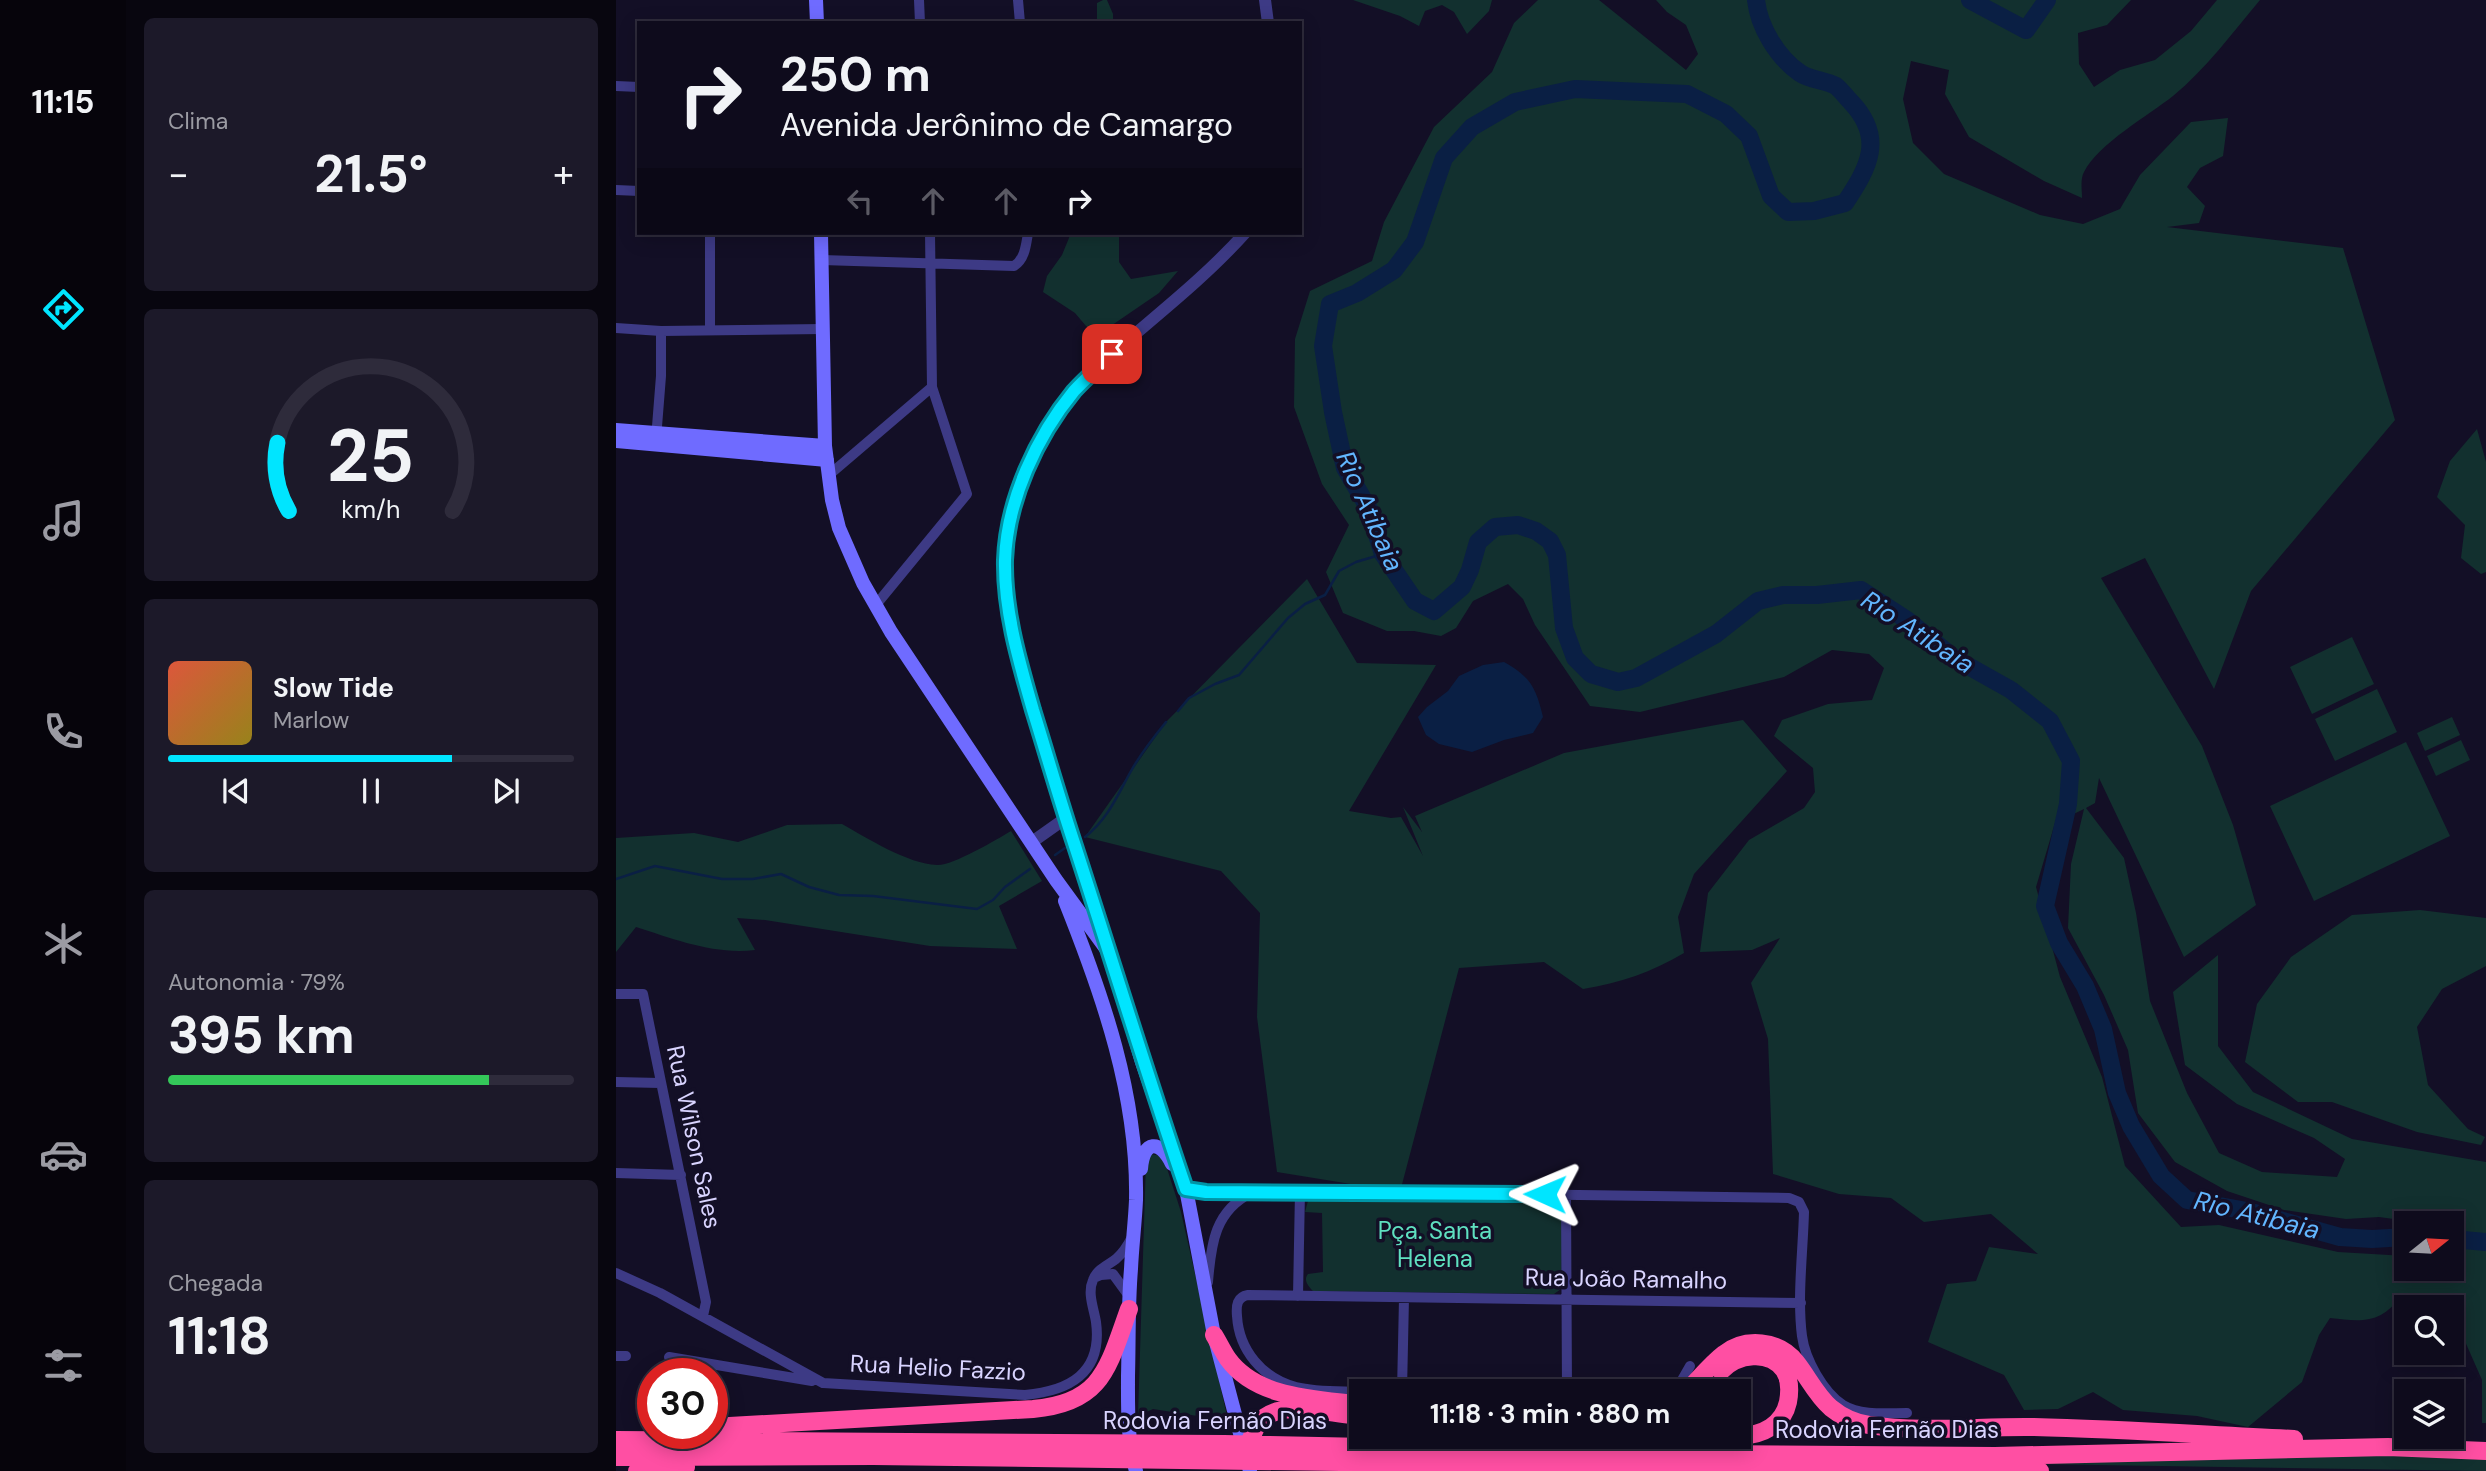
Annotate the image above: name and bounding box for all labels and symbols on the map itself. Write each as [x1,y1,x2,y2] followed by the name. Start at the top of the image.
[1082,324,1142,384] pin
[1328,445,1412,577] water label: Rio Atibaia
[1855,583,1981,681] water label: Rio Atibaia
[660,1043,729,1231] street label: Rua Wilson Sales
[1508,1157,1582,1231] position arrow
[2191,1183,2323,1247] water label: Rio Atibaia
[2394,1211,2464,1281] north arrow
[1378,1215,1492,1274] park label: Pça. Santa Helena
[1525,1261,1727,1296] street label: Rua João Ramalho
[849,1347,1027,1388] street label: Rua Helio Fazzio
[637,1358,728,1449] speed limit sign: 30
[1103,1405,1327,1436] street label: Rodovia Fernão Dias
[1775,1414,1999,1445] street label: Rodovia Fernão Dias

